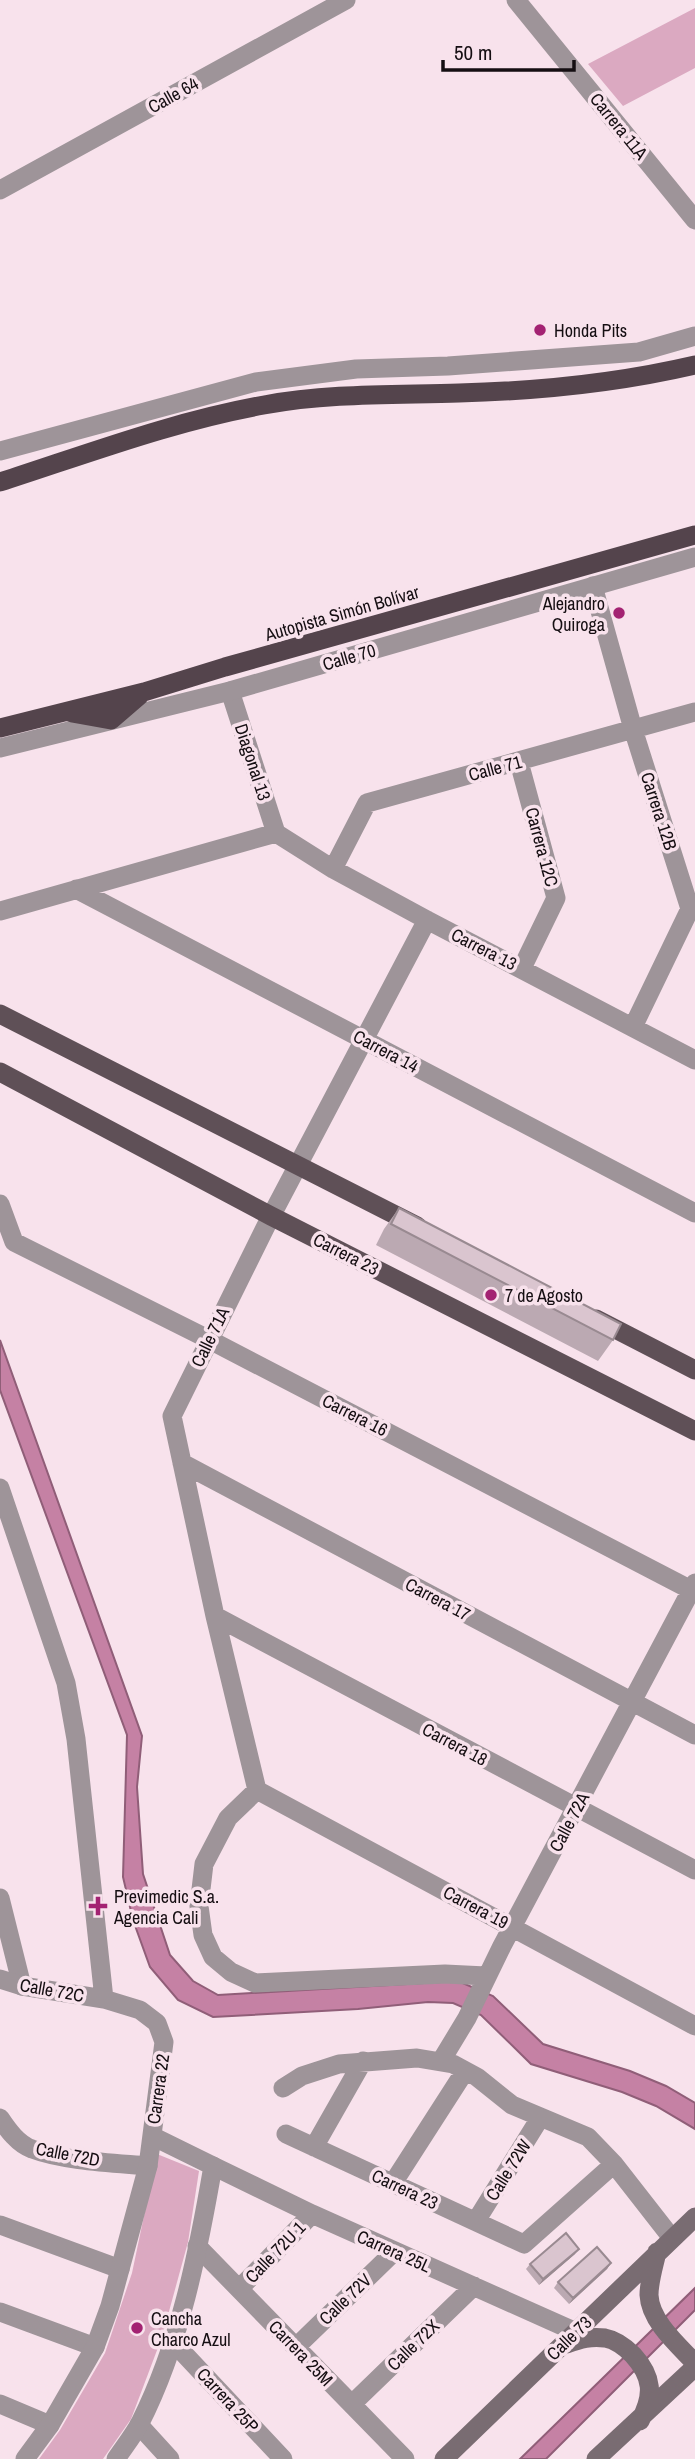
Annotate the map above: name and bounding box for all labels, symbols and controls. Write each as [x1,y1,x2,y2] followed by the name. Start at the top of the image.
[443,28,574,72] scale bar
[454,38,492,67] text: 50 m
[143,71,203,119] street label: Calle 64
[584,87,654,165] street label: Carrera 11A
[554,318,627,343] place label: Honda Pits
[532,322,548,338] marker: Honda Pits
[261,579,422,647] street label: Autopista Simón Bolívar
[542,591,605,637] place label: Alejandro Quiroga
[611,605,627,621] marker: Alejandro Quiroga
[320,638,378,676] street label: Calle 70
[229,720,277,804] street label: Diagonal 13
[466,749,525,787] street label: Calle 71
[635,769,683,853] street label: Carrera 12B
[519,805,565,889] street label: Carrera 12C
[447,922,521,976] street label: Carrera 13
[349,1023,423,1079] street label: Carrera 14
[309,1227,383,1281] street label: Carrera 23
[505,1283,583,1308] place label: 7 de Agosto
[483,1287,499,1303] marker: 7 de Agosto
[185,1303,235,1371] street label: Calle 71A
[318,1388,392,1442] street label: Carrera 16
[401,1571,475,1627] street label: Carrera 17
[418,1716,492,1772] street label: Carrera 18
[543,1788,595,1856] street label: Calle 72A
[439,1879,513,1935] street label: Carrera 19
[113,1884,219,1930] place label: Previmedic S.a. Agencia Cali
[88,1896,108,1916] marker: Previmedic S.a. Agencia Cali
[18,1972,86,2008] street label: Calle 72C
[141,2052,175,2126] street label: Carrera 22
[479,2134,537,2205] street label: Calle 72W
[34,2136,102,2172] street label: Calle 72D
[368,2163,442,2215] street label: Carrera 23
[239,2215,311,2288] street label: Calle 72U 1
[353,2224,435,2278] street label: Carrera 25L
[313,2268,377,2330] street label: Calle 72V
[151,2306,231,2352] place label: Cancha Charco Azul
[541,2310,597,2366] street label: Calle 73
[381,2314,445,2376] street label: Calle 72X
[263,2315,339,2391] street label: Carrera 25M
[129,2320,145,2336] marker: Cancha Charco Azul
[191,2362,265,2438] street label: Carrera 25P

